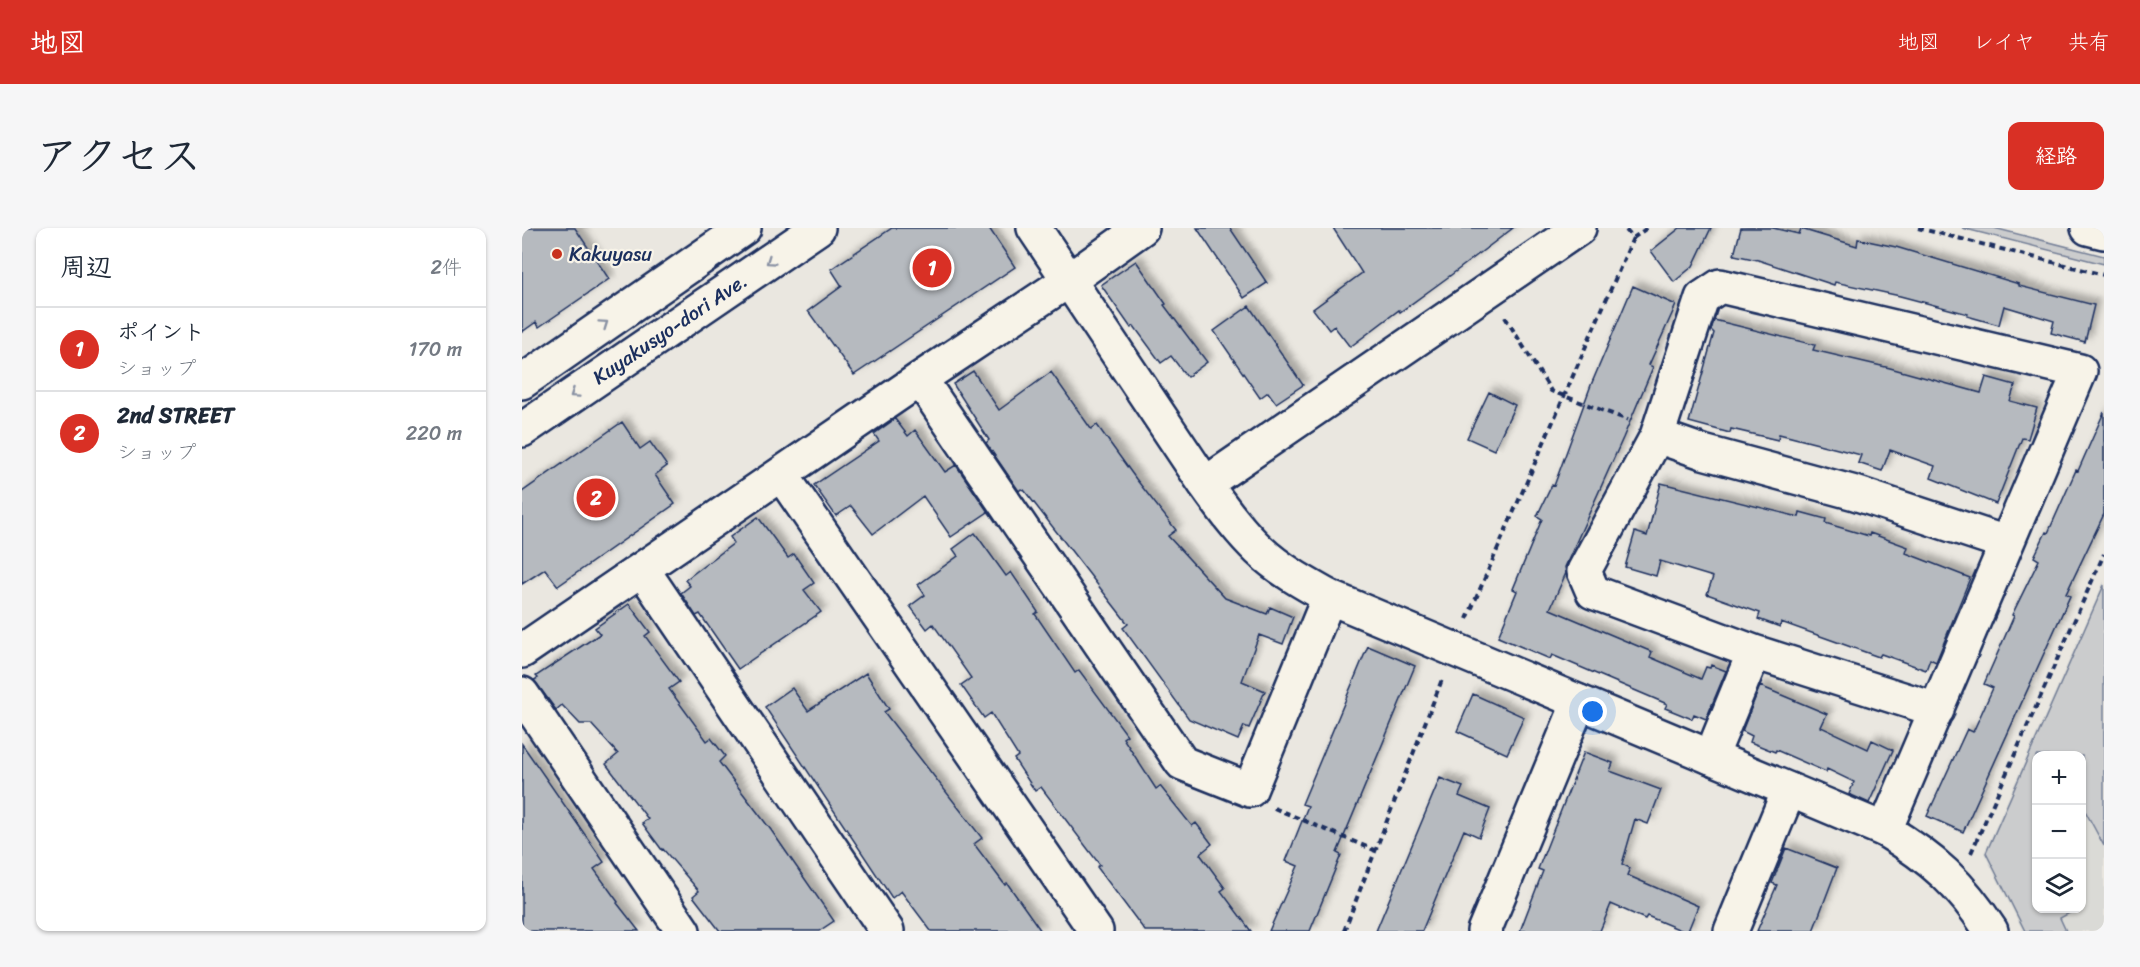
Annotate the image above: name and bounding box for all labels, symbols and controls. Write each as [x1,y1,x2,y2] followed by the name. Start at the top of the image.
[30,18,86,67] text: 地図
[1898,23,1940,61] text: 地図
[1973,23,2035,61] text: レイヤ
[2068,23,2110,61] text: 共有
[36,119,201,193] text: アクセス
[2008,122,2104,190] button: 経路
[569,237,652,272] place label: Kakuyasu
[60,244,112,290] text: 周辺
[912,246,952,291] pin: 1
[550,247,564,261] marker: Kakuyasu
[430,250,462,285] text: 2件
[766,254,777,265] one-way arrow
[585,264,755,394] street label: Kuyakusyo-dori Ave.
[117,312,205,351] text: ポイント
[598,320,609,331] one-way arrow
[75,332,84,367] text: 1
[409,332,462,367] text: 170 m
[117,351,196,386] text: ショップ
[569,387,580,398] one-way arrow
[117,396,234,435] text: 2nd STREET
[74,416,85,451] text: 2
[406,416,462,451] text: 220 m
[117,435,196,470] text: ショップ
[576,476,616,520] pin: 2
[1578,697,1607,726] your location
[2032,751,2086,913] map controls
[2032,751,2086,805] button: +
[2032,805,2086,859] button: −
[2032,859,2086,913] button: layers

